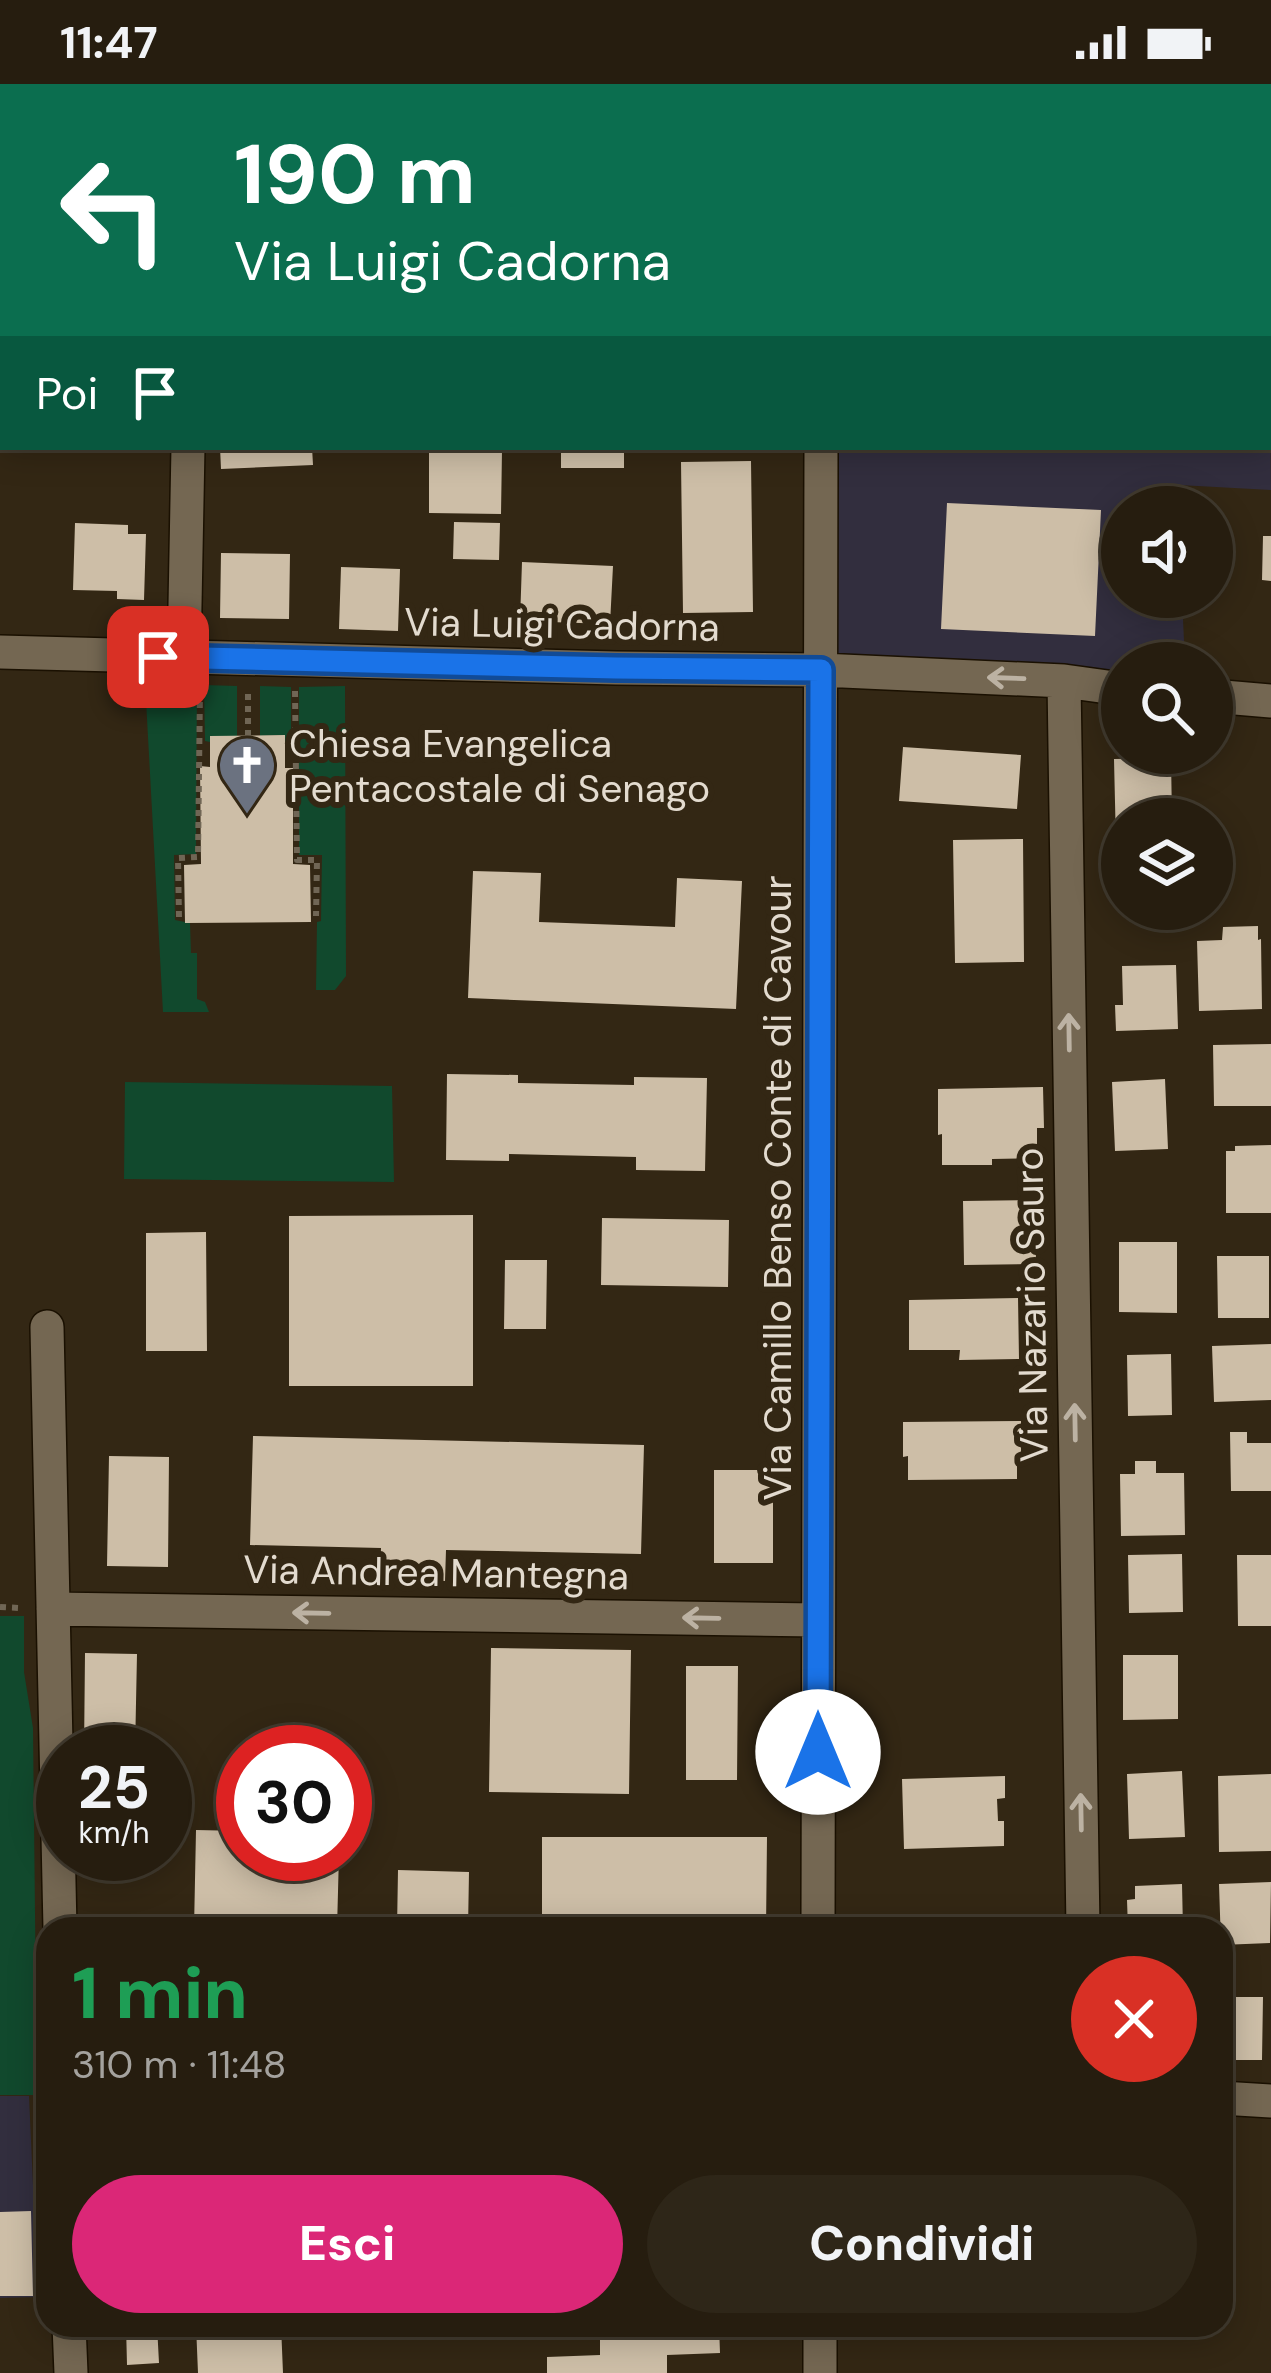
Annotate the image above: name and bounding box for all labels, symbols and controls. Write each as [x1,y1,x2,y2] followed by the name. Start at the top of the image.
[60,13,158,72] text: 11:47
[234,120,476,229] text: 190 m
[36,132,192,288] icon: left
[234,226,671,297] text: Via Luigi Cadorna
[122,360,188,426] icon: arrive
[36,364,98,423] text: Poi
[1101,486,1233,930] map controls
[1101,486,1233,618] button: sound
[404,596,720,653] street label: Via Luigi Cadorna
[107,606,209,708] pin
[125,624,191,690] icon: arrive
[1101,642,1233,774] button: search
[987,666,1026,689] one-way arrow
[289,718,710,814] place label: Chiesa Evangelica Pentacostale di Senago
[216,734,278,816] church icon: Chiesa Evangelica Pentacostale di Senago
[1101,798,1233,930] button: layers
[752,875,803,1501] street label: Via Camillo Benso Conte di Cavour
[1058,1013,1080,1052] one-way arrow
[1003,1147,1060,1463] street label: Via Nazario Sauro
[1064,1403,1086,1442] one-way arrow
[243,1544,629,1601] street label: Via Andrea Mantegna
[292,1601,331,1624] one-way arrow
[682,1607,721,1630] one-way arrow
[755,1689,881,1815] position arrow
[216,1725,372,1881] speed limit sign: 30
[78,1748,150,1827] text: 25
[1070,1793,1092,1832] one-way arrow
[79,1813,149,1852] text: km/h
[72,1947,248,2040] text: 1 min
[1071,1956,1197,2082] button: close
[72,2039,286,2090] text: 310 m · 11:48
[72,2175,623,2313] button: Esci
[647,2175,1197,2313] button: Condividi

